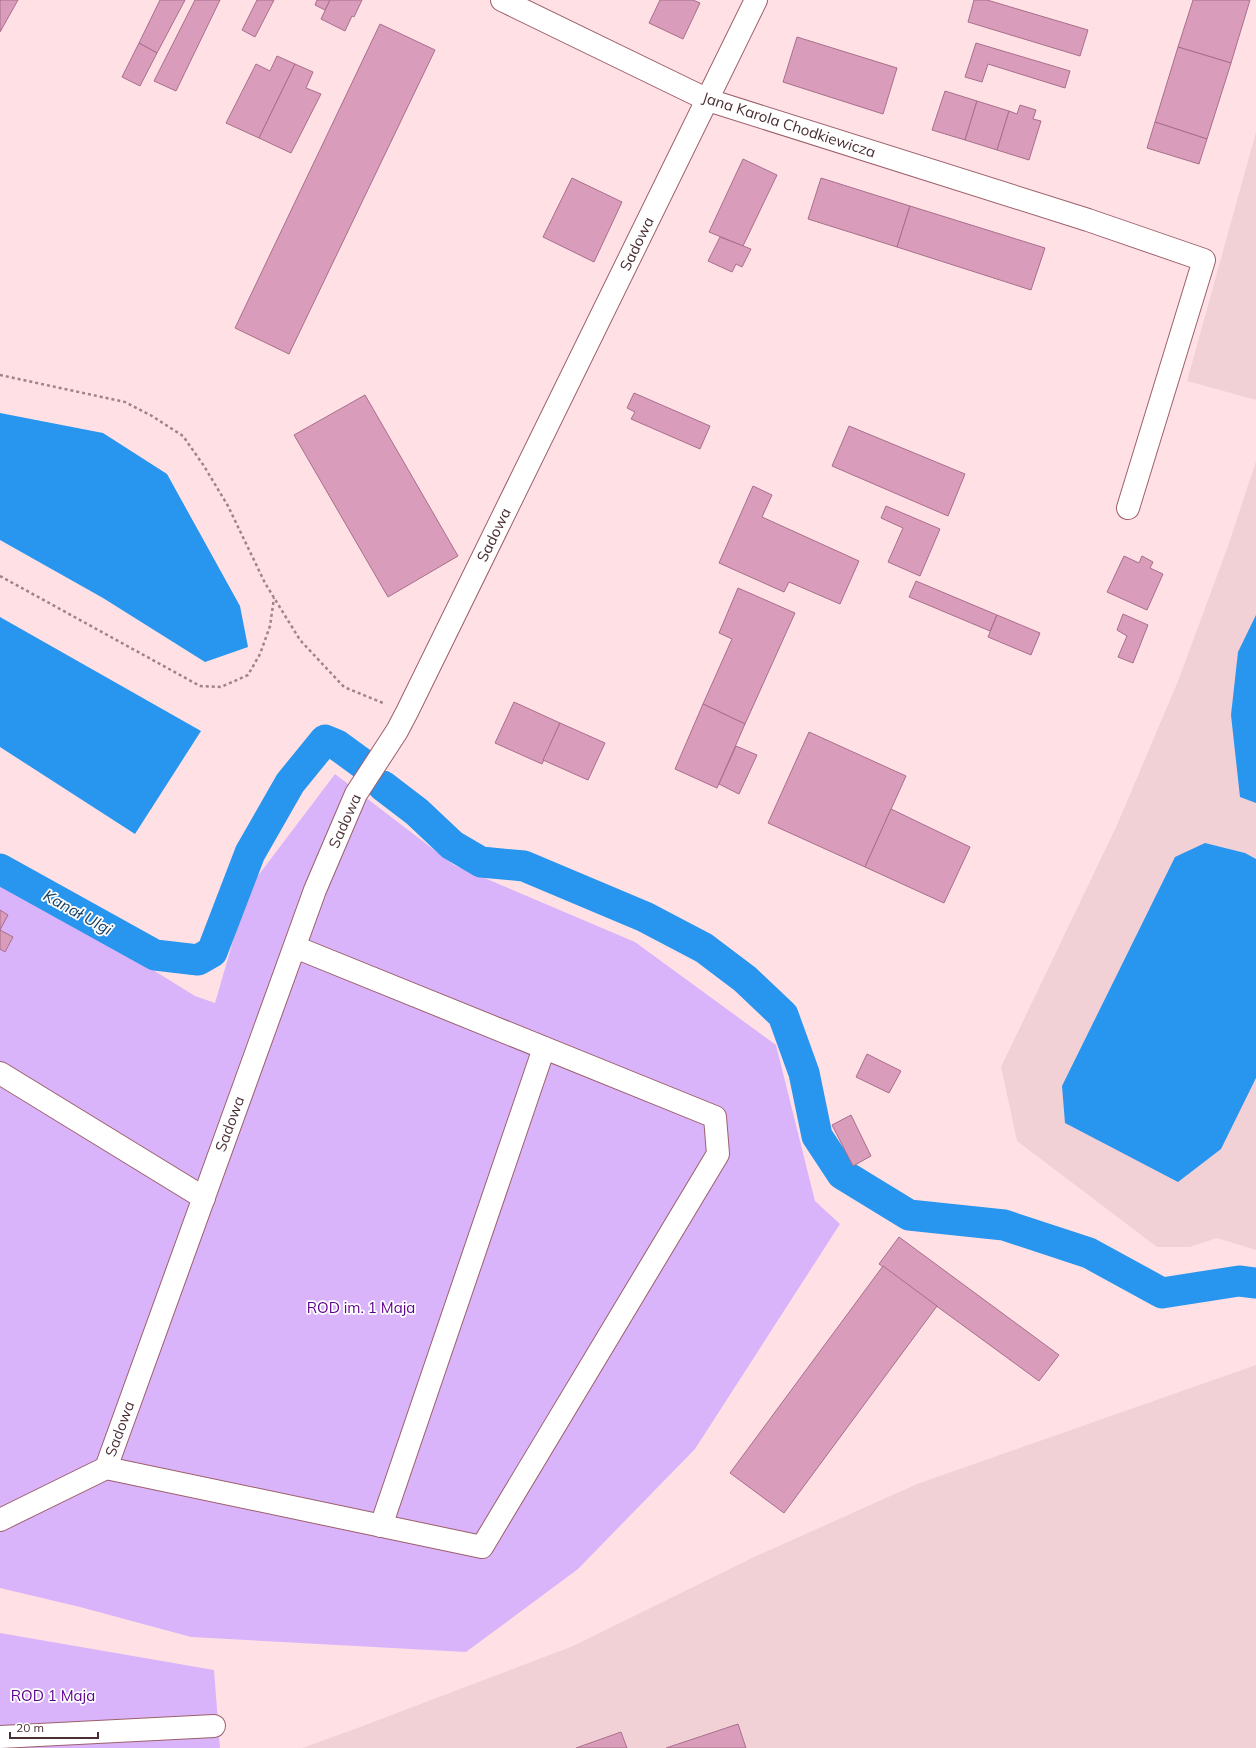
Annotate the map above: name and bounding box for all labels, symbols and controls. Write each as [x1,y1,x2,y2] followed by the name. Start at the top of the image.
[700,87,878,162] street label: Jana Karola Chodkiewicza
[615,214,658,274] street label: Sadowa
[472,505,515,565] street label: Sadowa
[324,791,365,851] street label: Sadowa
[40,885,116,939] water label: Kanał Ulgi
[211,1093,248,1154] street label: Sadowa
[307,1298,415,1317] park label: ROD im. 1 Maja
[101,1398,138,1459] street label: Sadowa
[11,1686,95,1705] park label: ROD 1 Maja
[10,1714,98,1740] scale bar
[16,1720,44,1735] text: 20 m

